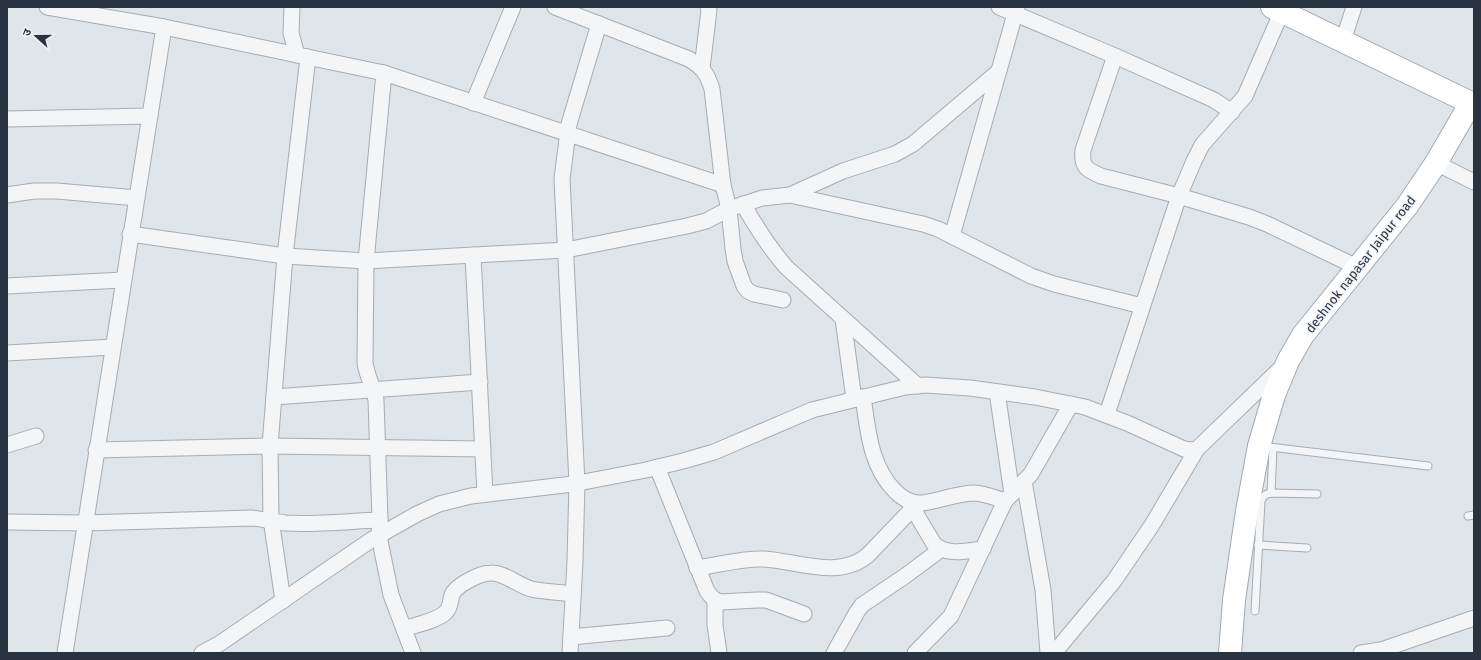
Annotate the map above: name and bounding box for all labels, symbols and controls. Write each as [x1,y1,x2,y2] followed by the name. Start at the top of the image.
[16,16,56,56] north arrow
[20,27,35,38] text: उ
[1302,193,1419,336] street label: deshnok napasar Jaipur road

